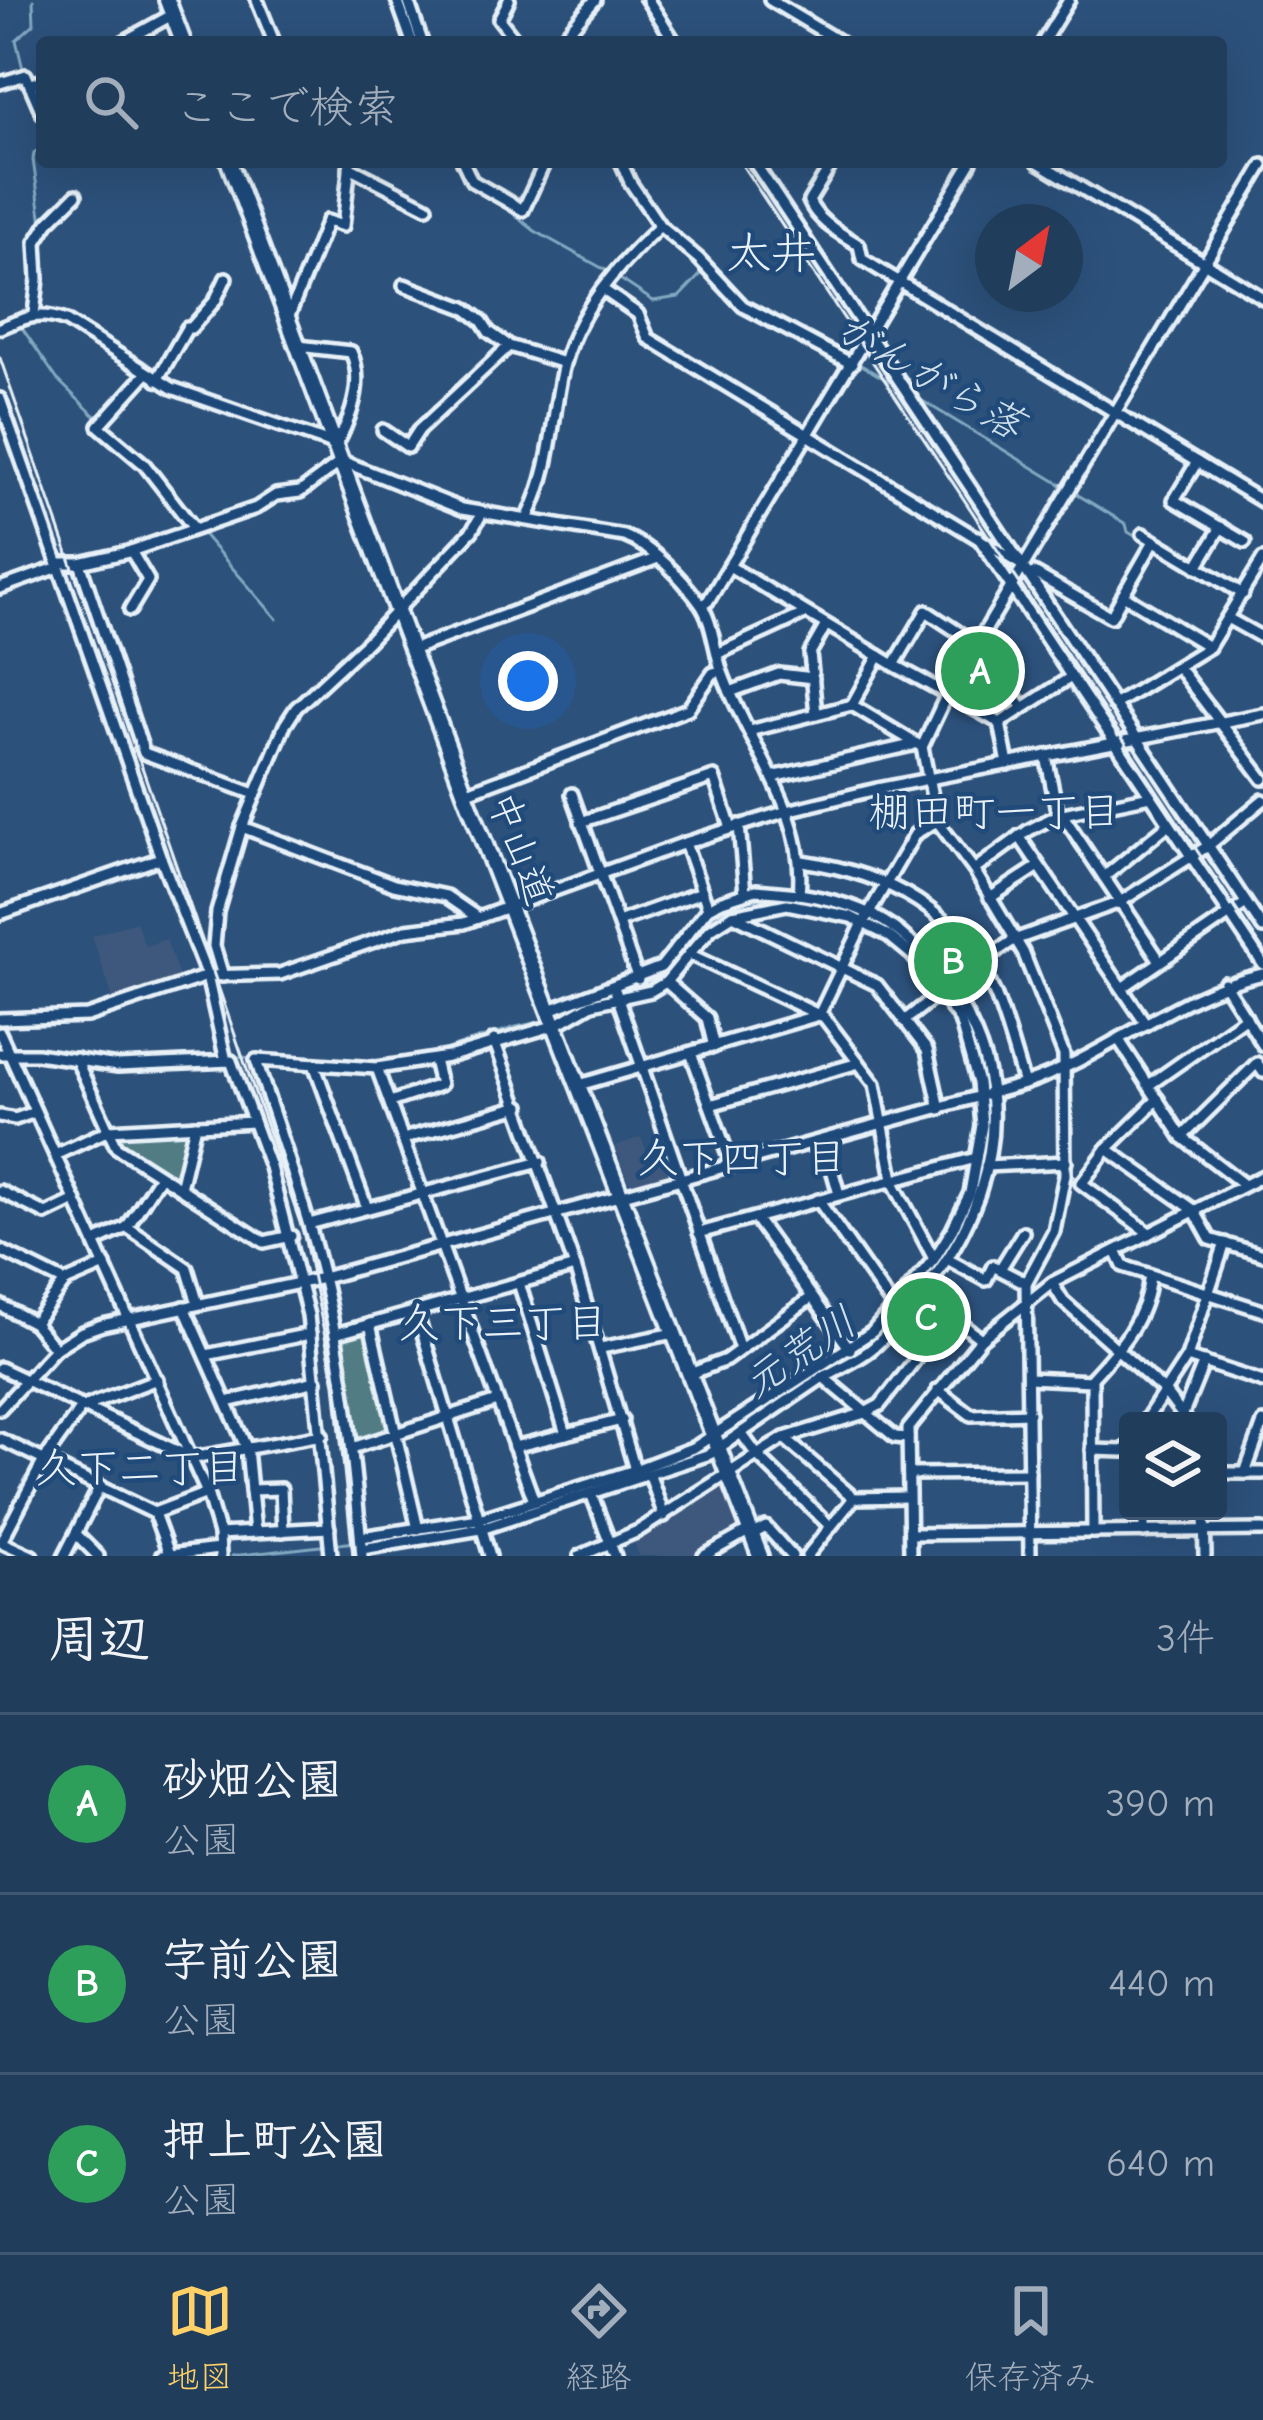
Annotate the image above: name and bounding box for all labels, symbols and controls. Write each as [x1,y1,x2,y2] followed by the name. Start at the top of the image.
[36,36,1227,168] search box
[78,69,144,135] icon: search
[174,81,399,133] text: ここで検索
[975,204,1083,312] north arrow
[726,227,816,279] district label: 太井
[826,303,1035,452] water label: がんがら落
[941,626,1019,716] pin: A
[498,651,558,711] your location
[479,786,563,911] street label: 中山道
[869,788,1121,837] district label: 棚田町一丁目
[914,916,992,1006] pin: B
[637,1134,847,1183] district label: 久下四丁目
[887,1272,965,1362] pin: C
[734,1297,866,1408] water label: 元荒川
[398,1299,608,1348] district label: 久下三丁目
[1119,1412,1227,1520] map controls
[1119,1412,1227,1520] button: layers
[35,1444,245,1493] district label: 久下二丁目
[48,1610,150,1669] text: 周辺
[1156,1616,1215,1661] text: 3件
[162,1754,342,1806] text: 砂畑公園
[76,1781,98,1826] text: A
[1106,1781,1215,1826] text: 390 m
[162,1818,240,1863] text: 公園
[162,1934,342,1986] text: 字前公園
[75,1961,99,2006] text: B
[1108,1961,1215,2006] text: 440 m
[162,1998,240,2043] text: 公園
[162,2114,387,2166] text: 押上町公園
[75,2141,99,2186] text: C
[1106,2141,1215,2186] text: 640 m
[162,2178,240,2223] text: 公園
[167,2278,233,2398] tab: 地図
[566,2278,632,2398] tab: 経路
[965,2278,1097,2398] tab: 保存済み

